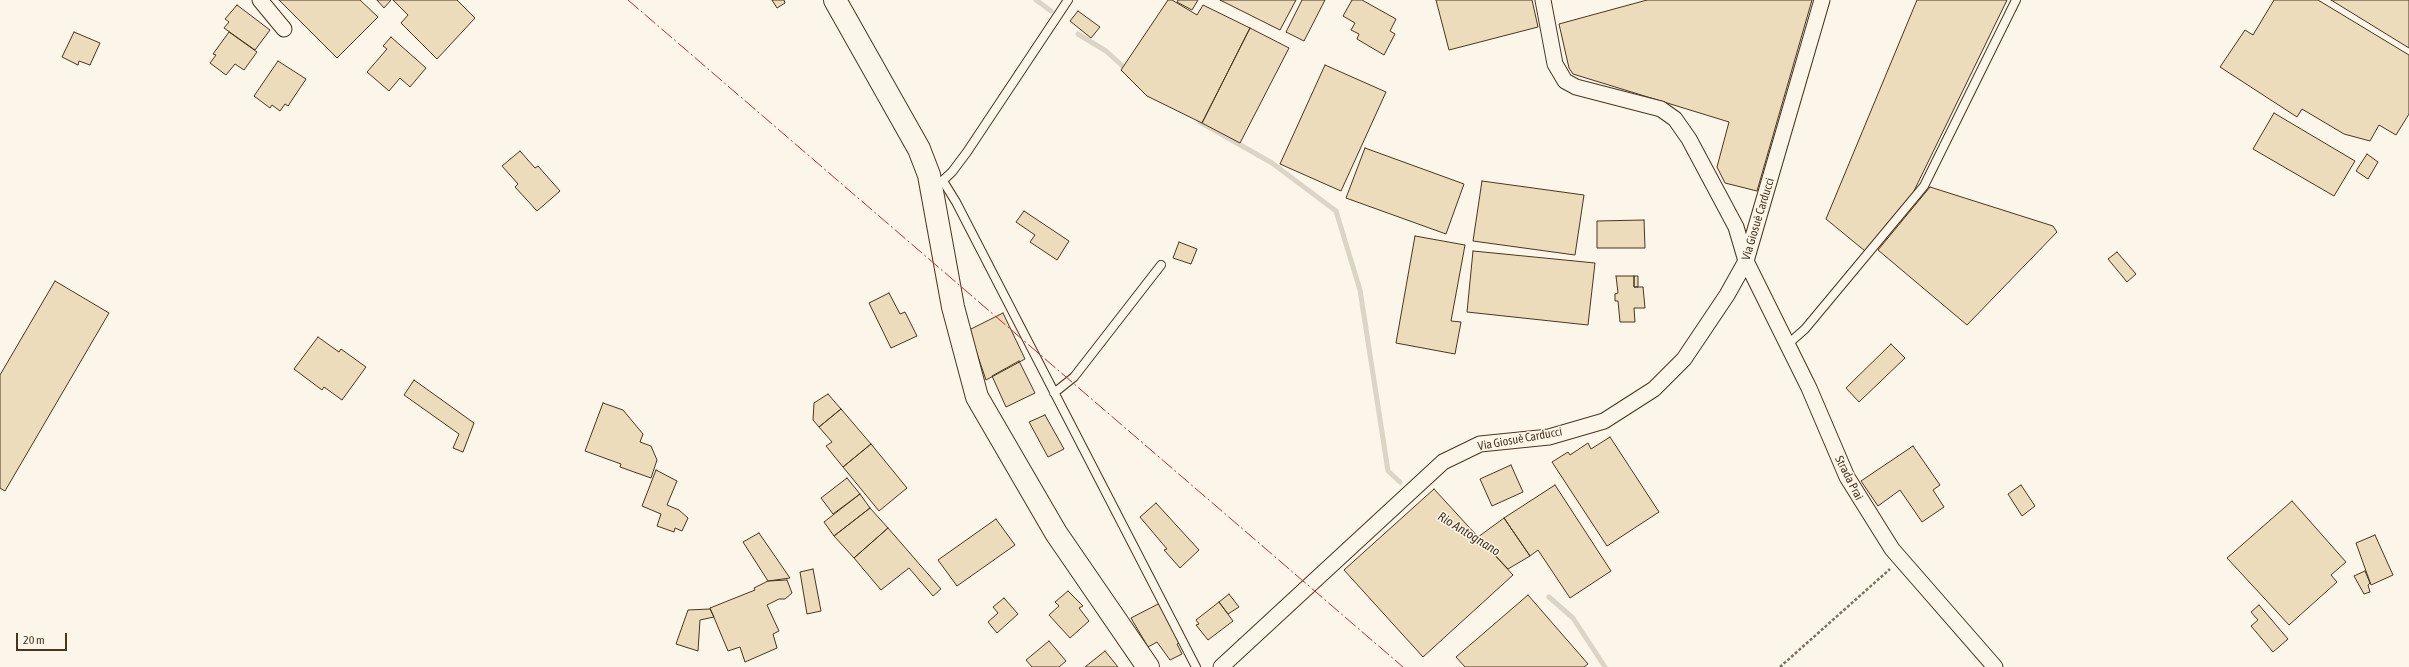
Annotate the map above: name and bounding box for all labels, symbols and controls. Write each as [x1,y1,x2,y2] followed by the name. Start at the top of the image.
[1739,176,1777,262] street label: Via Giosuè Carducci
[1477,424,1563,454] street label: Via Giosuè Carducci
[1832,453,1866,503] street label: Strada Prai
[1435,509,1503,559] water label: Rio Antognano
[18,625,69,651] scale bar
[23,633,45,647] text: 20 m

